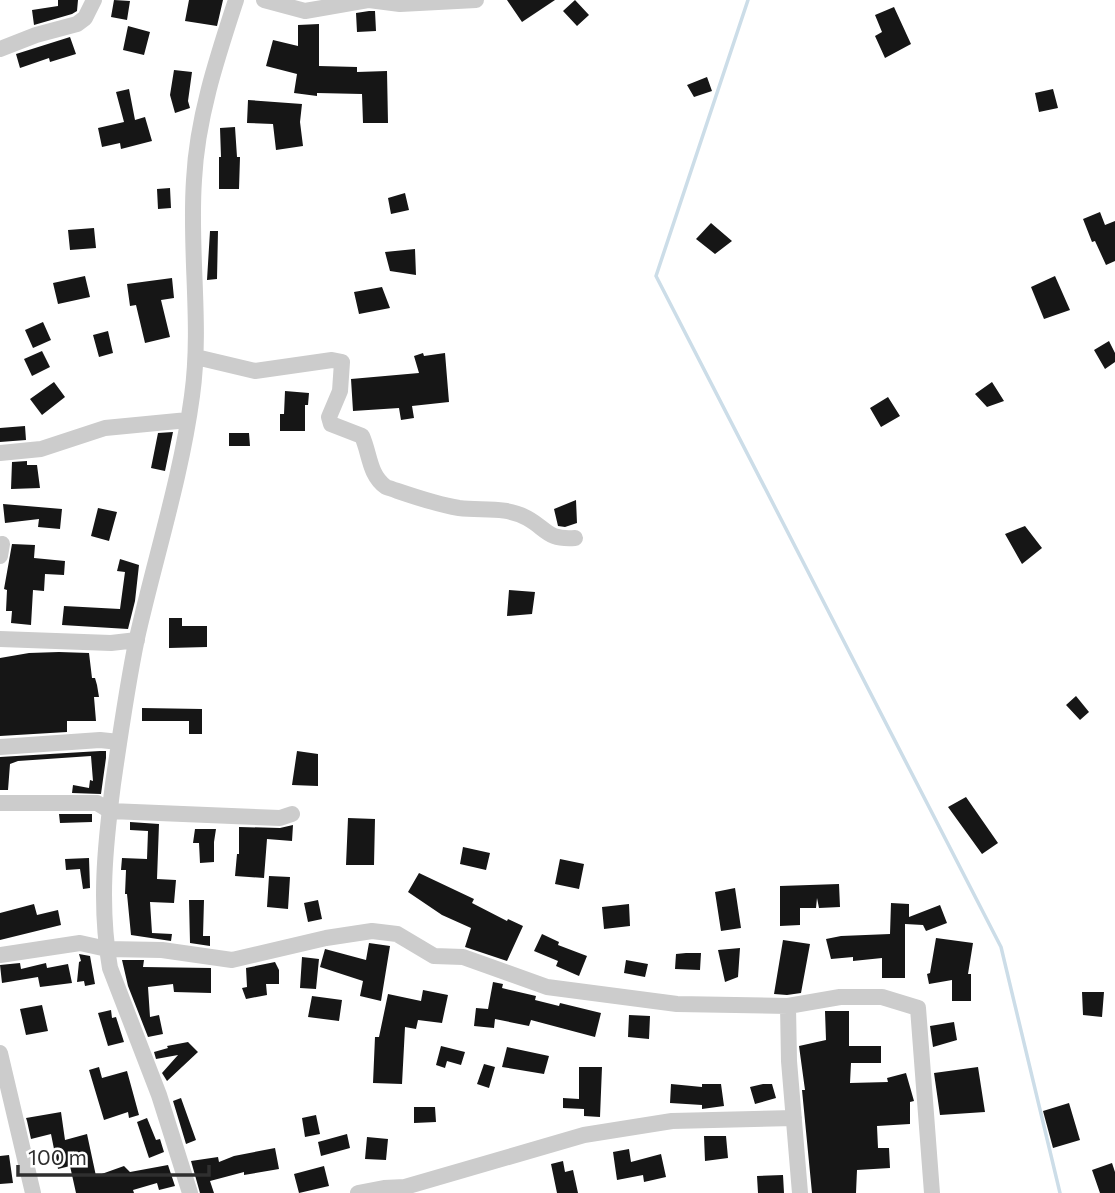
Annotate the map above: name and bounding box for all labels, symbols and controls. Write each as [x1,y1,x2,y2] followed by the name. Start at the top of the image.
[18,1134,208,1178] scale bar
[28,1144,87,1169] text: 100 m

